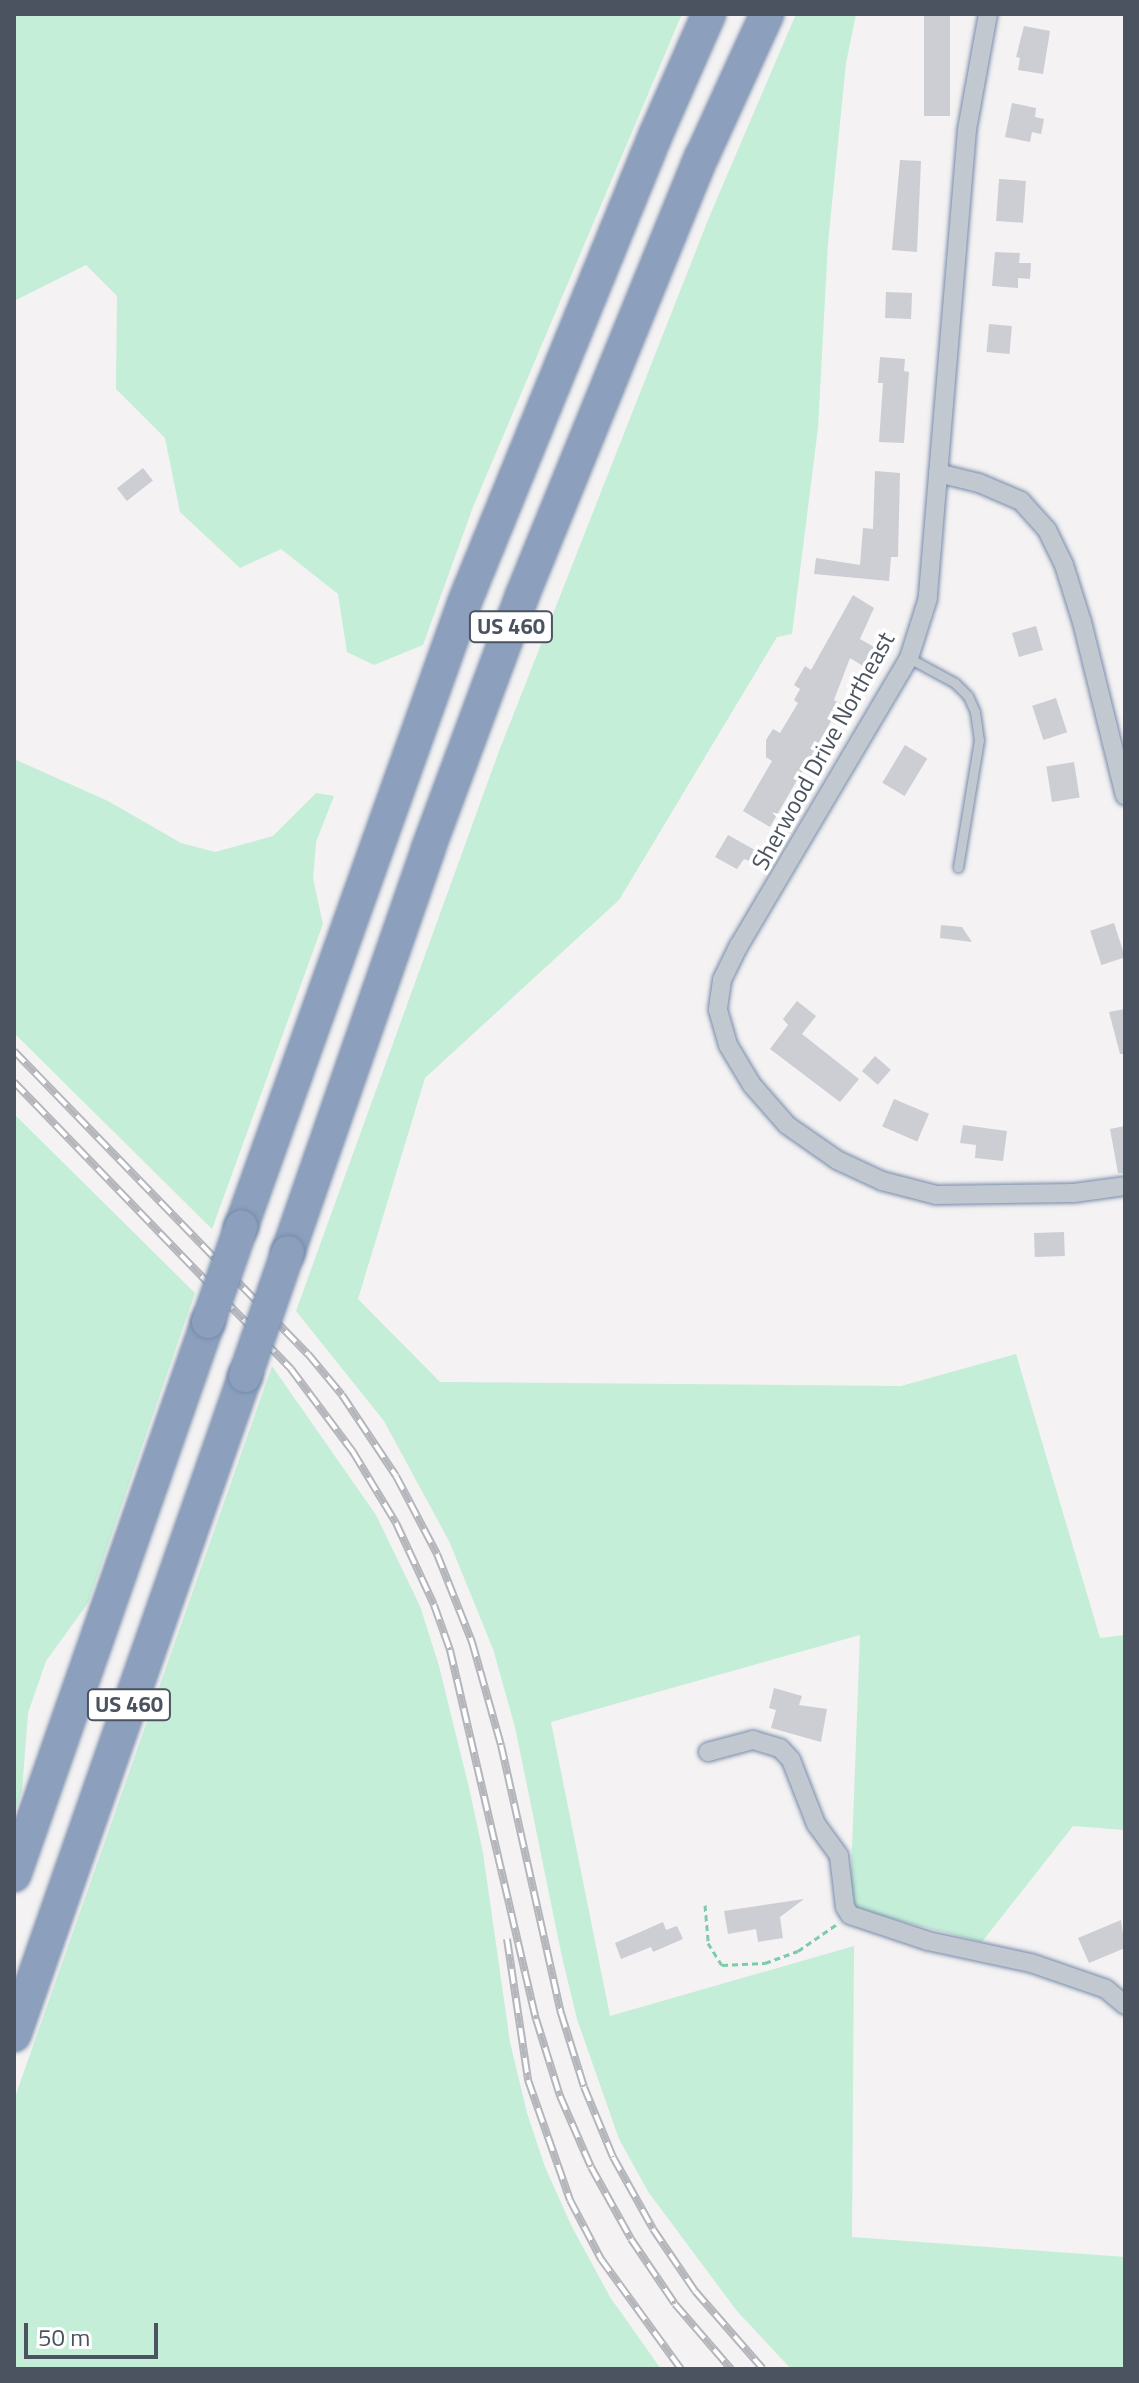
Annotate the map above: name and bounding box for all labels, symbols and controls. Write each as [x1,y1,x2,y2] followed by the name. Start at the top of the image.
[467,609,555,645] road number: US 460
[746,627,900,875] street label: Sherwood Drive Northeast
[85,1687,173,1723] road number: US 460
[28,2307,162,2357] scale bar
[38,2319,90,2355] text: 50 m

